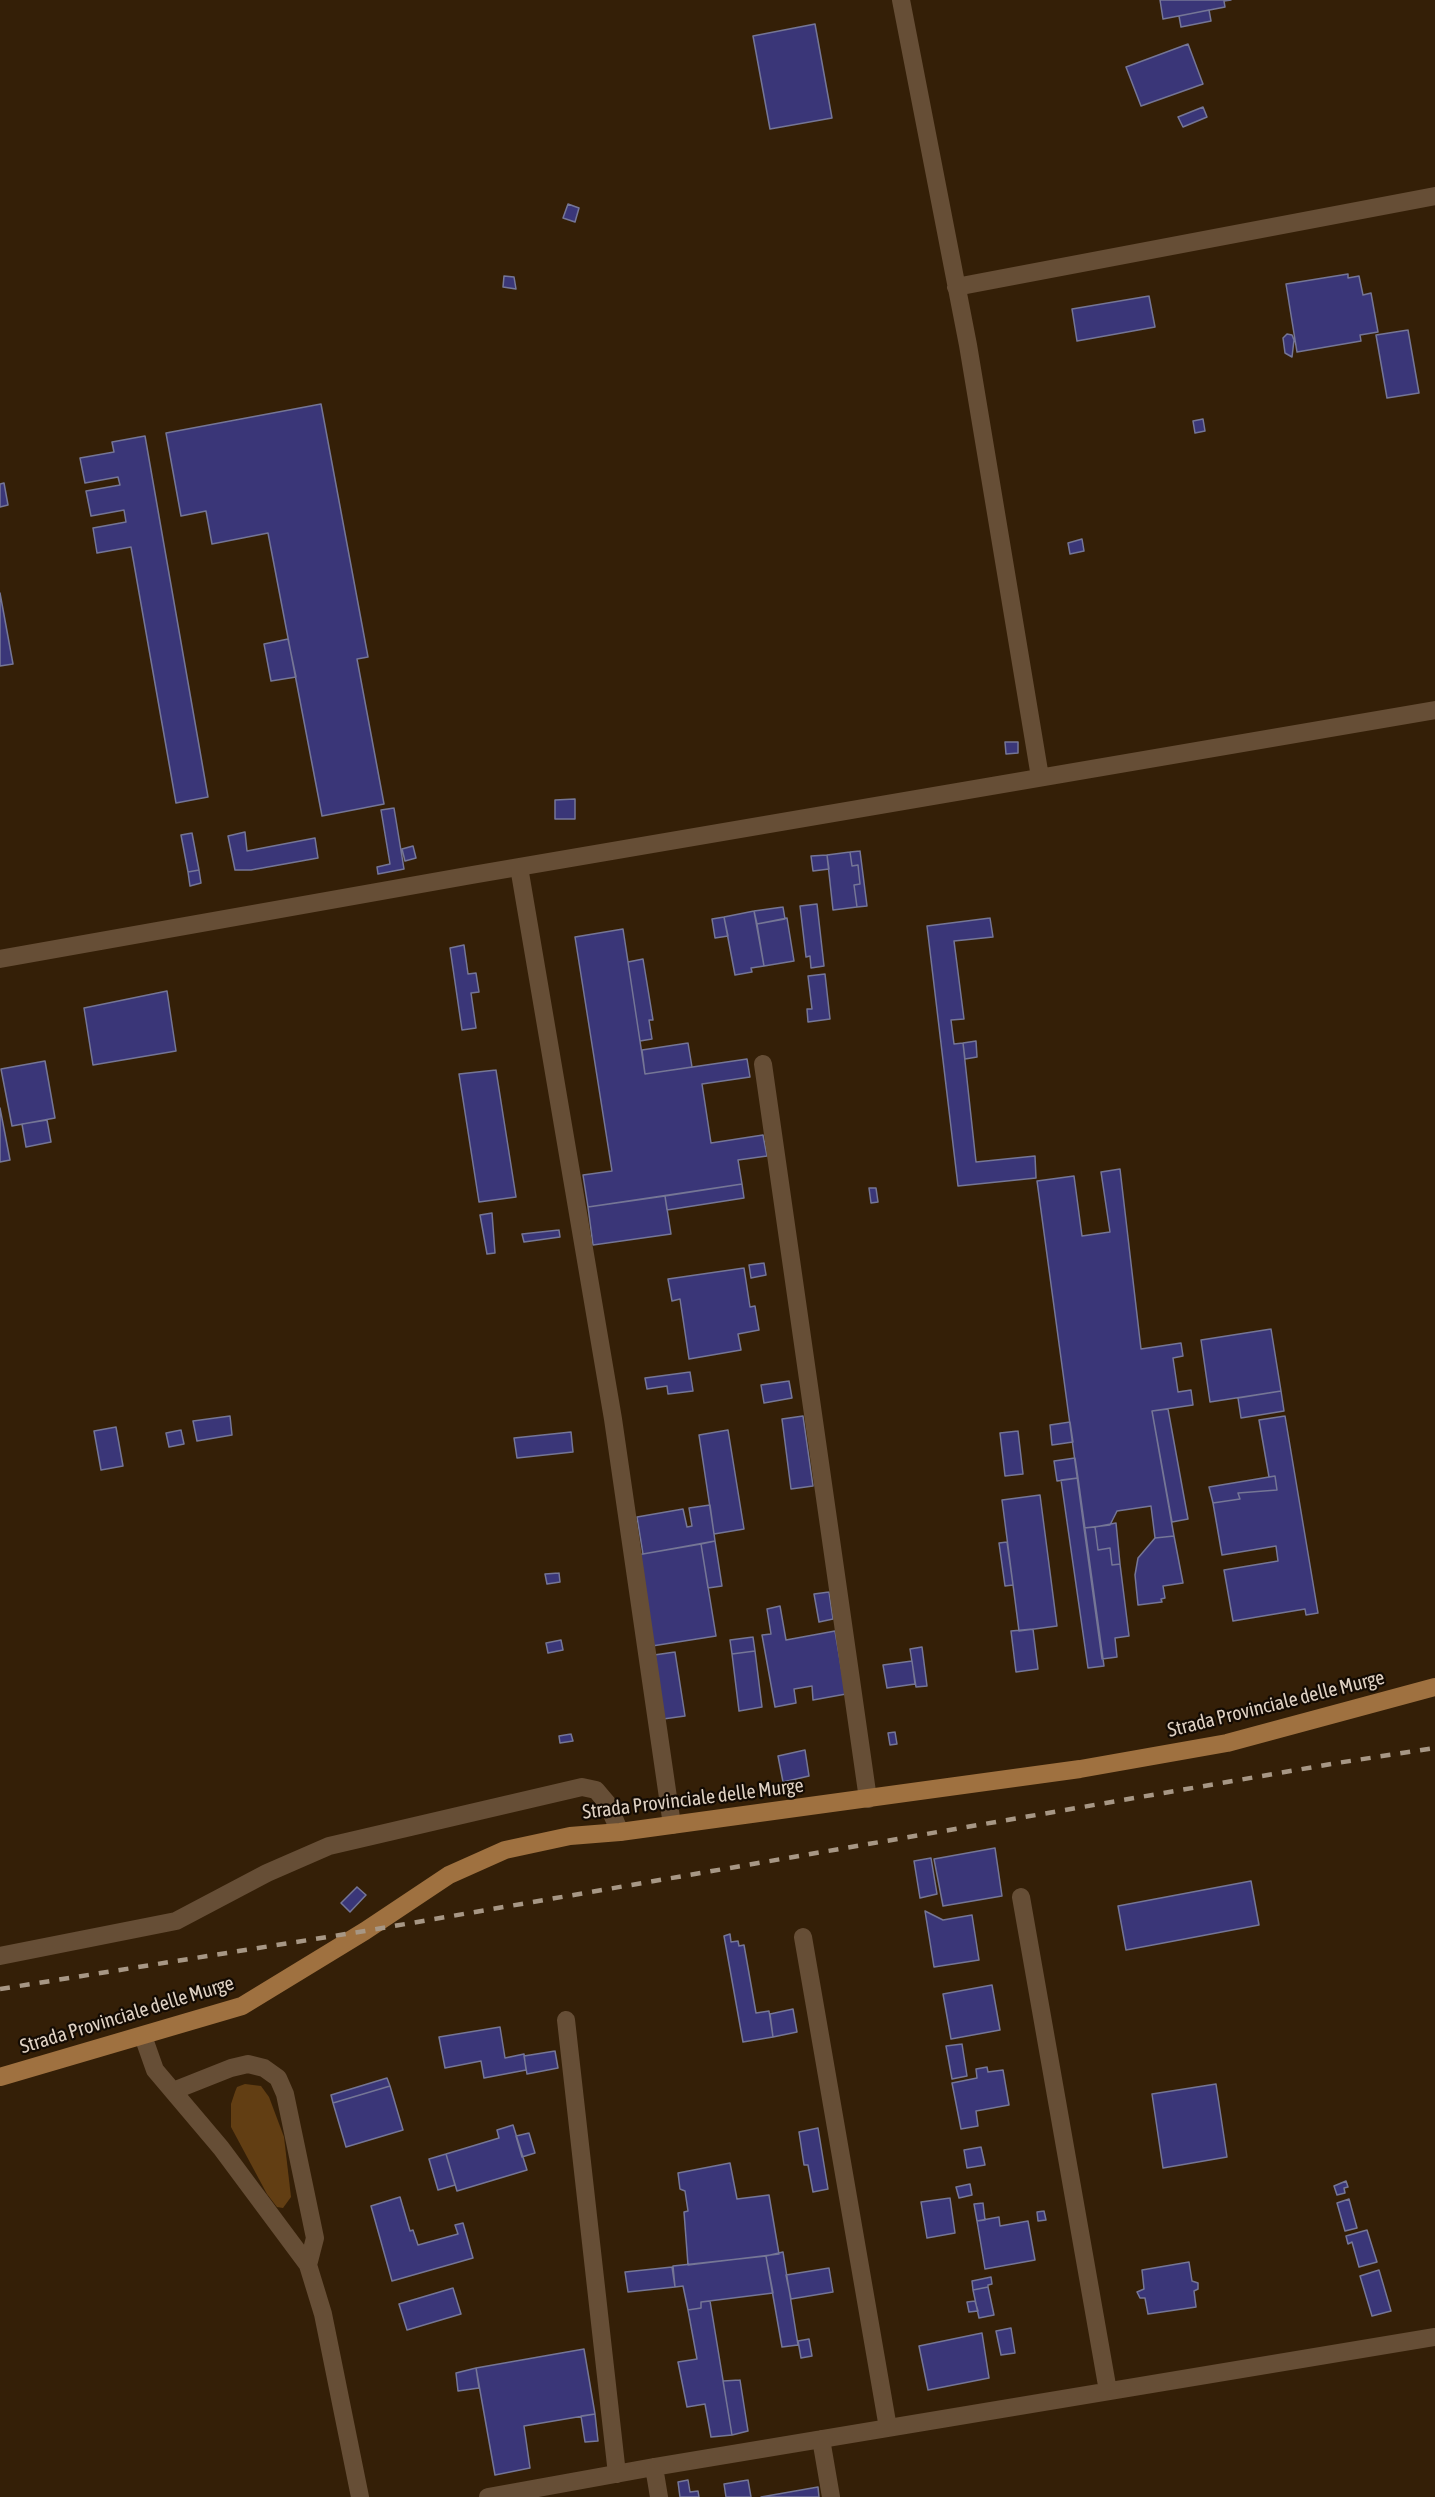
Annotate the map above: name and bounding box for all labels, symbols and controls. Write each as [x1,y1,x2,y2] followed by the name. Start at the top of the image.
[1165,1665,1387,1743] street label: Strada Provinciale delle Murge
[581,1774,805,1824] street label: Strada Provinciale delle Murge
[17,1971,237,2059] street label: Strada Provinciale delle Murge

